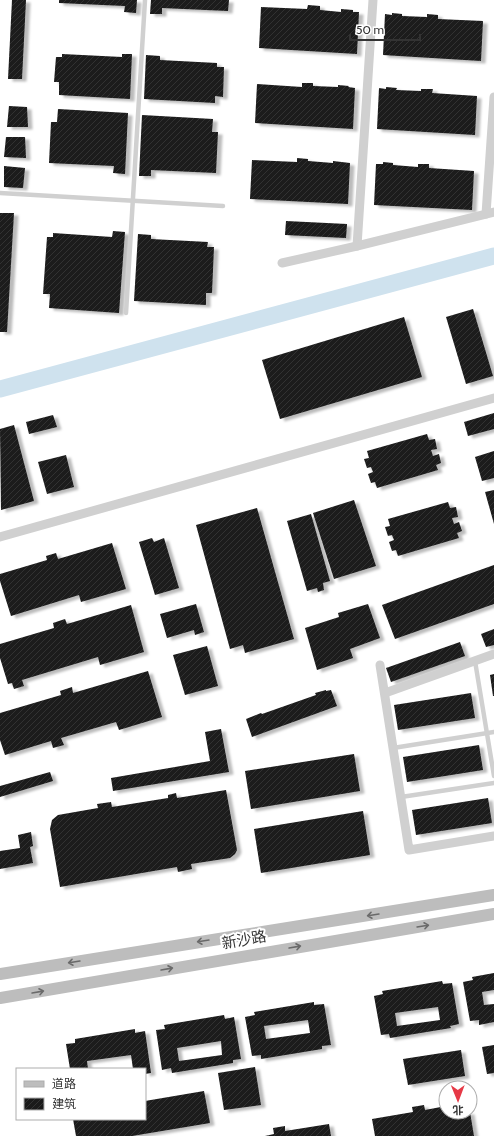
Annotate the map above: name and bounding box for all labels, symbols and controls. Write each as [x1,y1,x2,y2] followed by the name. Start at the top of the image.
[350,16,420,42] scale bar
[356,22,384,37] text: 50 m
[366,911,379,919] one-way arrow
[416,921,429,929] one-way arrow
[220,927,268,953] street label: 新沙路
[196,937,209,945] one-way arrow
[288,943,301,951] one-way arrow
[68,958,81,966] one-way arrow
[160,965,173,973] one-way arrow
[32,987,45,995] one-way arrow
[16,1068,146,1120] legend
[52,1076,76,1091] text: 道路
[438,1080,478,1120] north arrow
[52,1096,76,1111] text: 建筑
[453,1103,464,1117] text: 北

